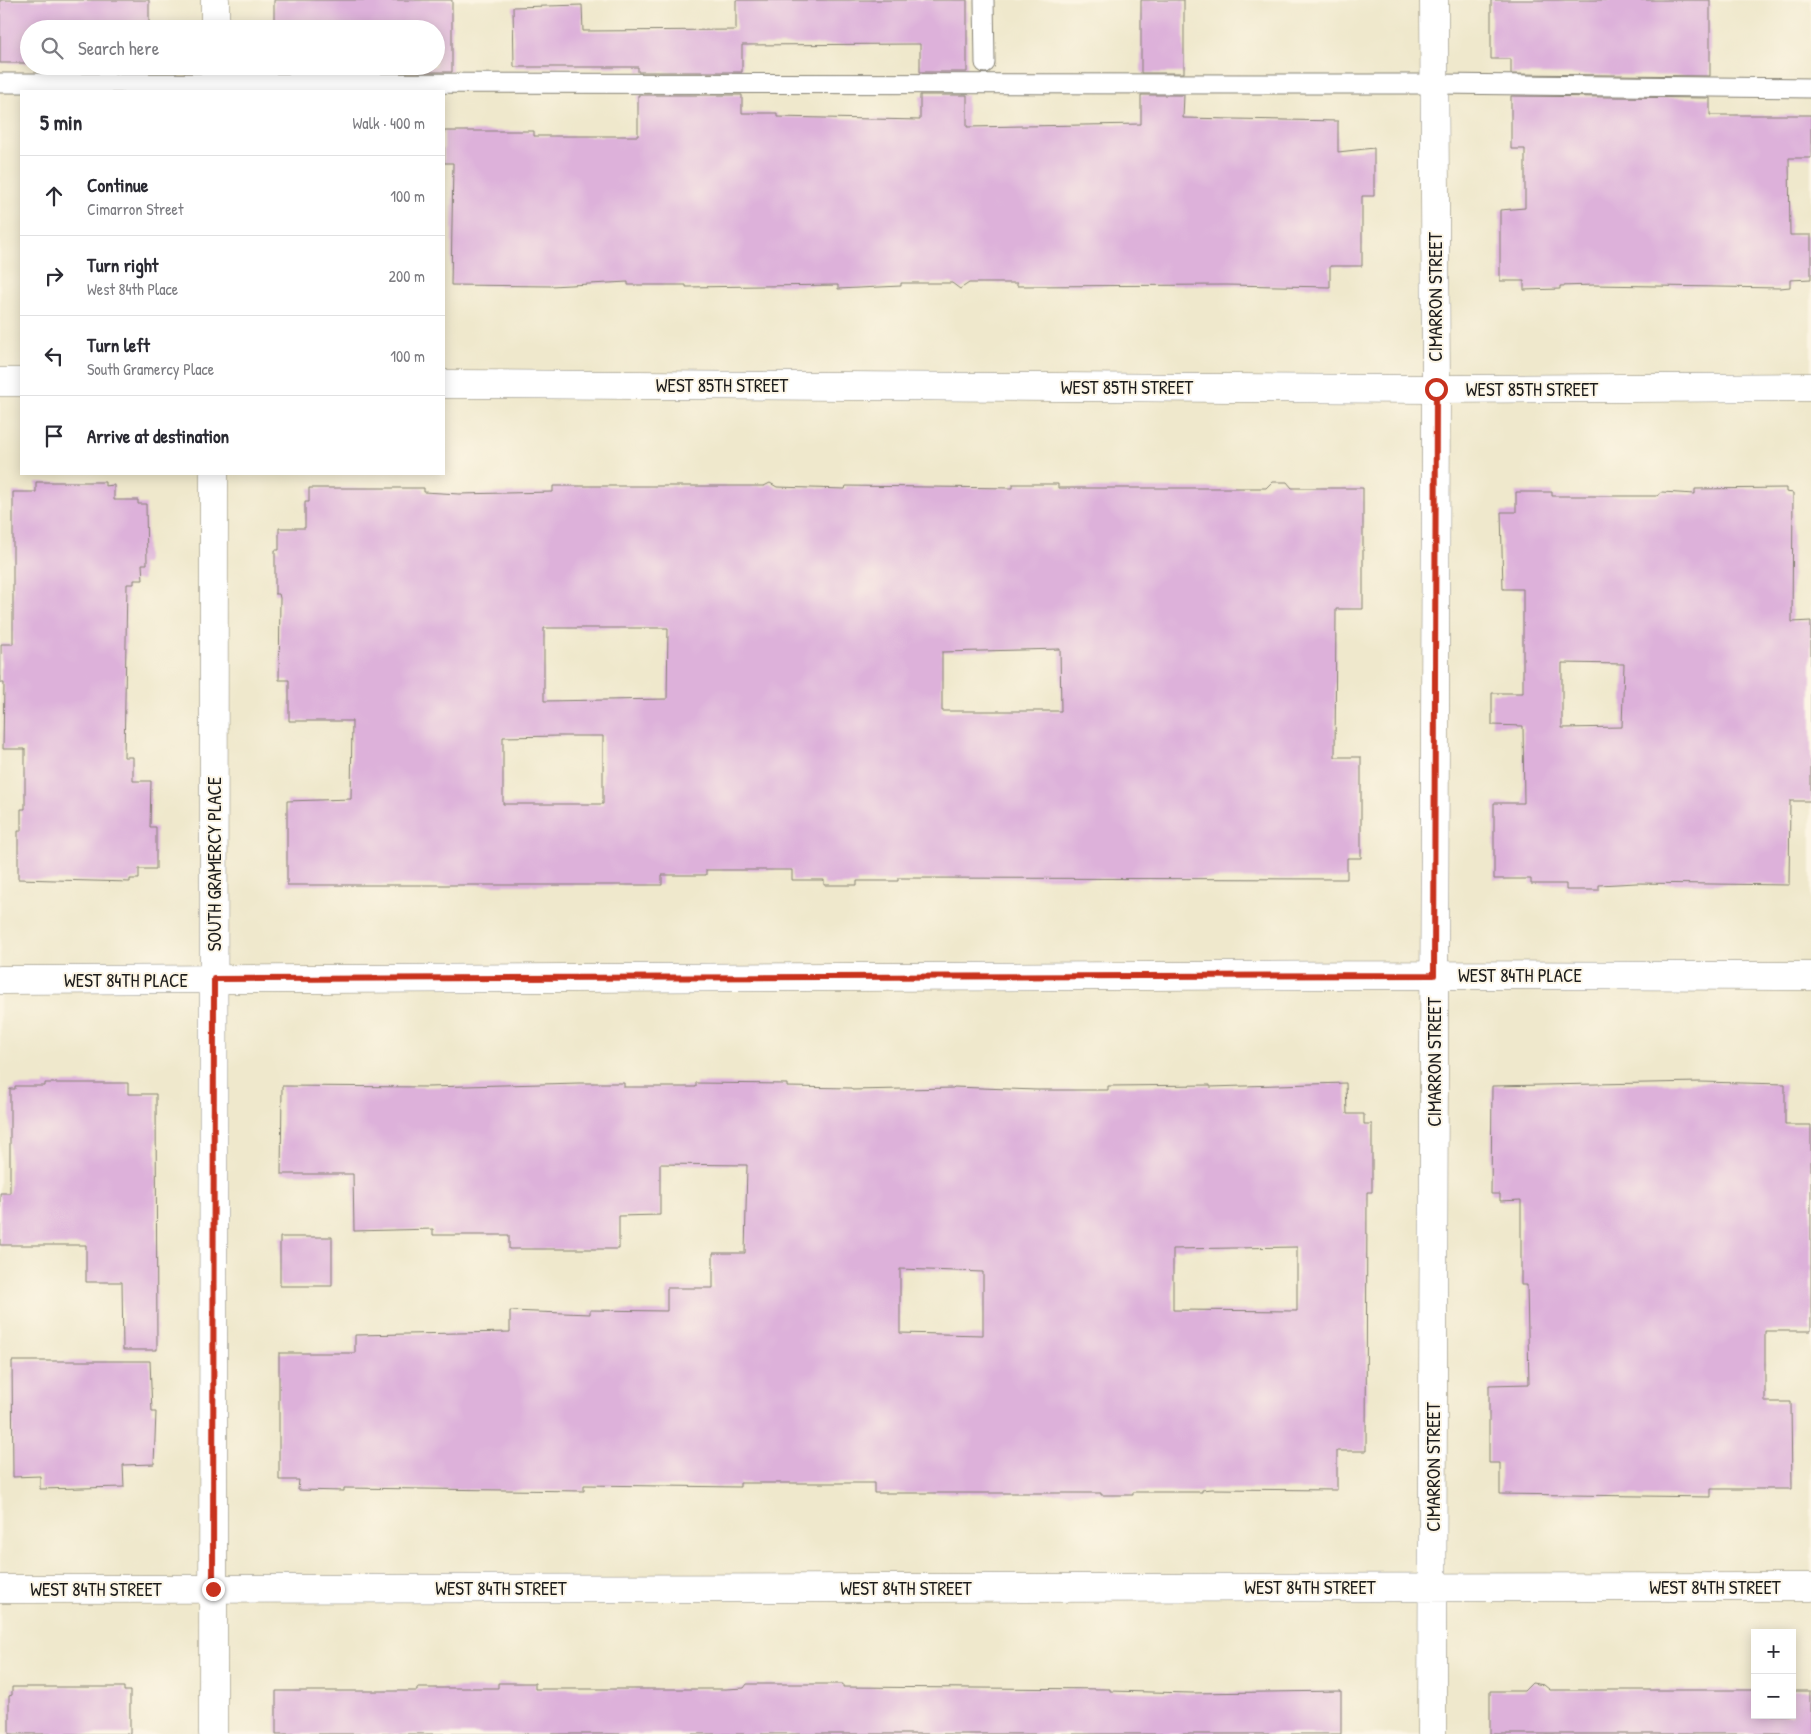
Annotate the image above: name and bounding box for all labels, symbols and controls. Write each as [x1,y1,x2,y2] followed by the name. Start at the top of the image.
[20,20,445,75] search box
[38,34,66,62] icon: search
[78,35,159,61] text: Search here
[40,108,82,137] text: 5 min
[353,112,425,134] text: Walk · 400 m
[87,172,148,198] text: Continue
[40,182,68,210] icon: ahead
[390,185,425,207] text: 100 m
[87,198,183,220] text: Cimarron Street
[1422,231,1448,362] street label: CIMARRON STREET
[87,252,158,278] text: Turn right
[40,262,68,290] icon: right
[389,265,425,287] text: 200 m
[87,278,178,300] text: West 84th Place
[87,332,150,358] text: Turn left
[40,342,68,370] icon: left
[390,345,425,367] text: 100 m
[87,358,214,380] text: South Gramercy Place
[656,372,789,398] street label: WEST 85TH STREET
[1061,374,1194,400] street label: WEST 85TH STREET
[1466,376,1599,402] street label: WEST 85TH STREET
[1425,378,1448,401] route start
[40,422,68,450] icon: arrive
[87,423,229,449] text: Arrive at destination
[201,776,227,951] street label: SOUTH GRAMERCY PLACE
[1458,962,1583,988] street label: WEST 84TH PLACE
[64,967,189,993] street label: WEST 84TH PLACE
[1421,996,1447,1127] street label: CIMARRON STREET
[1420,1401,1446,1532] street label: CIMARRON STREET
[1244,1574,1377,1600] street label: WEST 84TH STREET
[1649,1574,1782,1600] street label: WEST 84TH STREET
[435,1575,568,1601] street label: WEST 84TH STREET
[840,1575,973,1601] street label: WEST 84TH STREET
[30,1576,163,1602] street label: WEST 84TH STREET
[202,1578,225,1601] route end
[1751,1629,1796,1719] map controls
[1751,1629,1796,1674] button: +
[1751,1674,1796,1719] button: −

